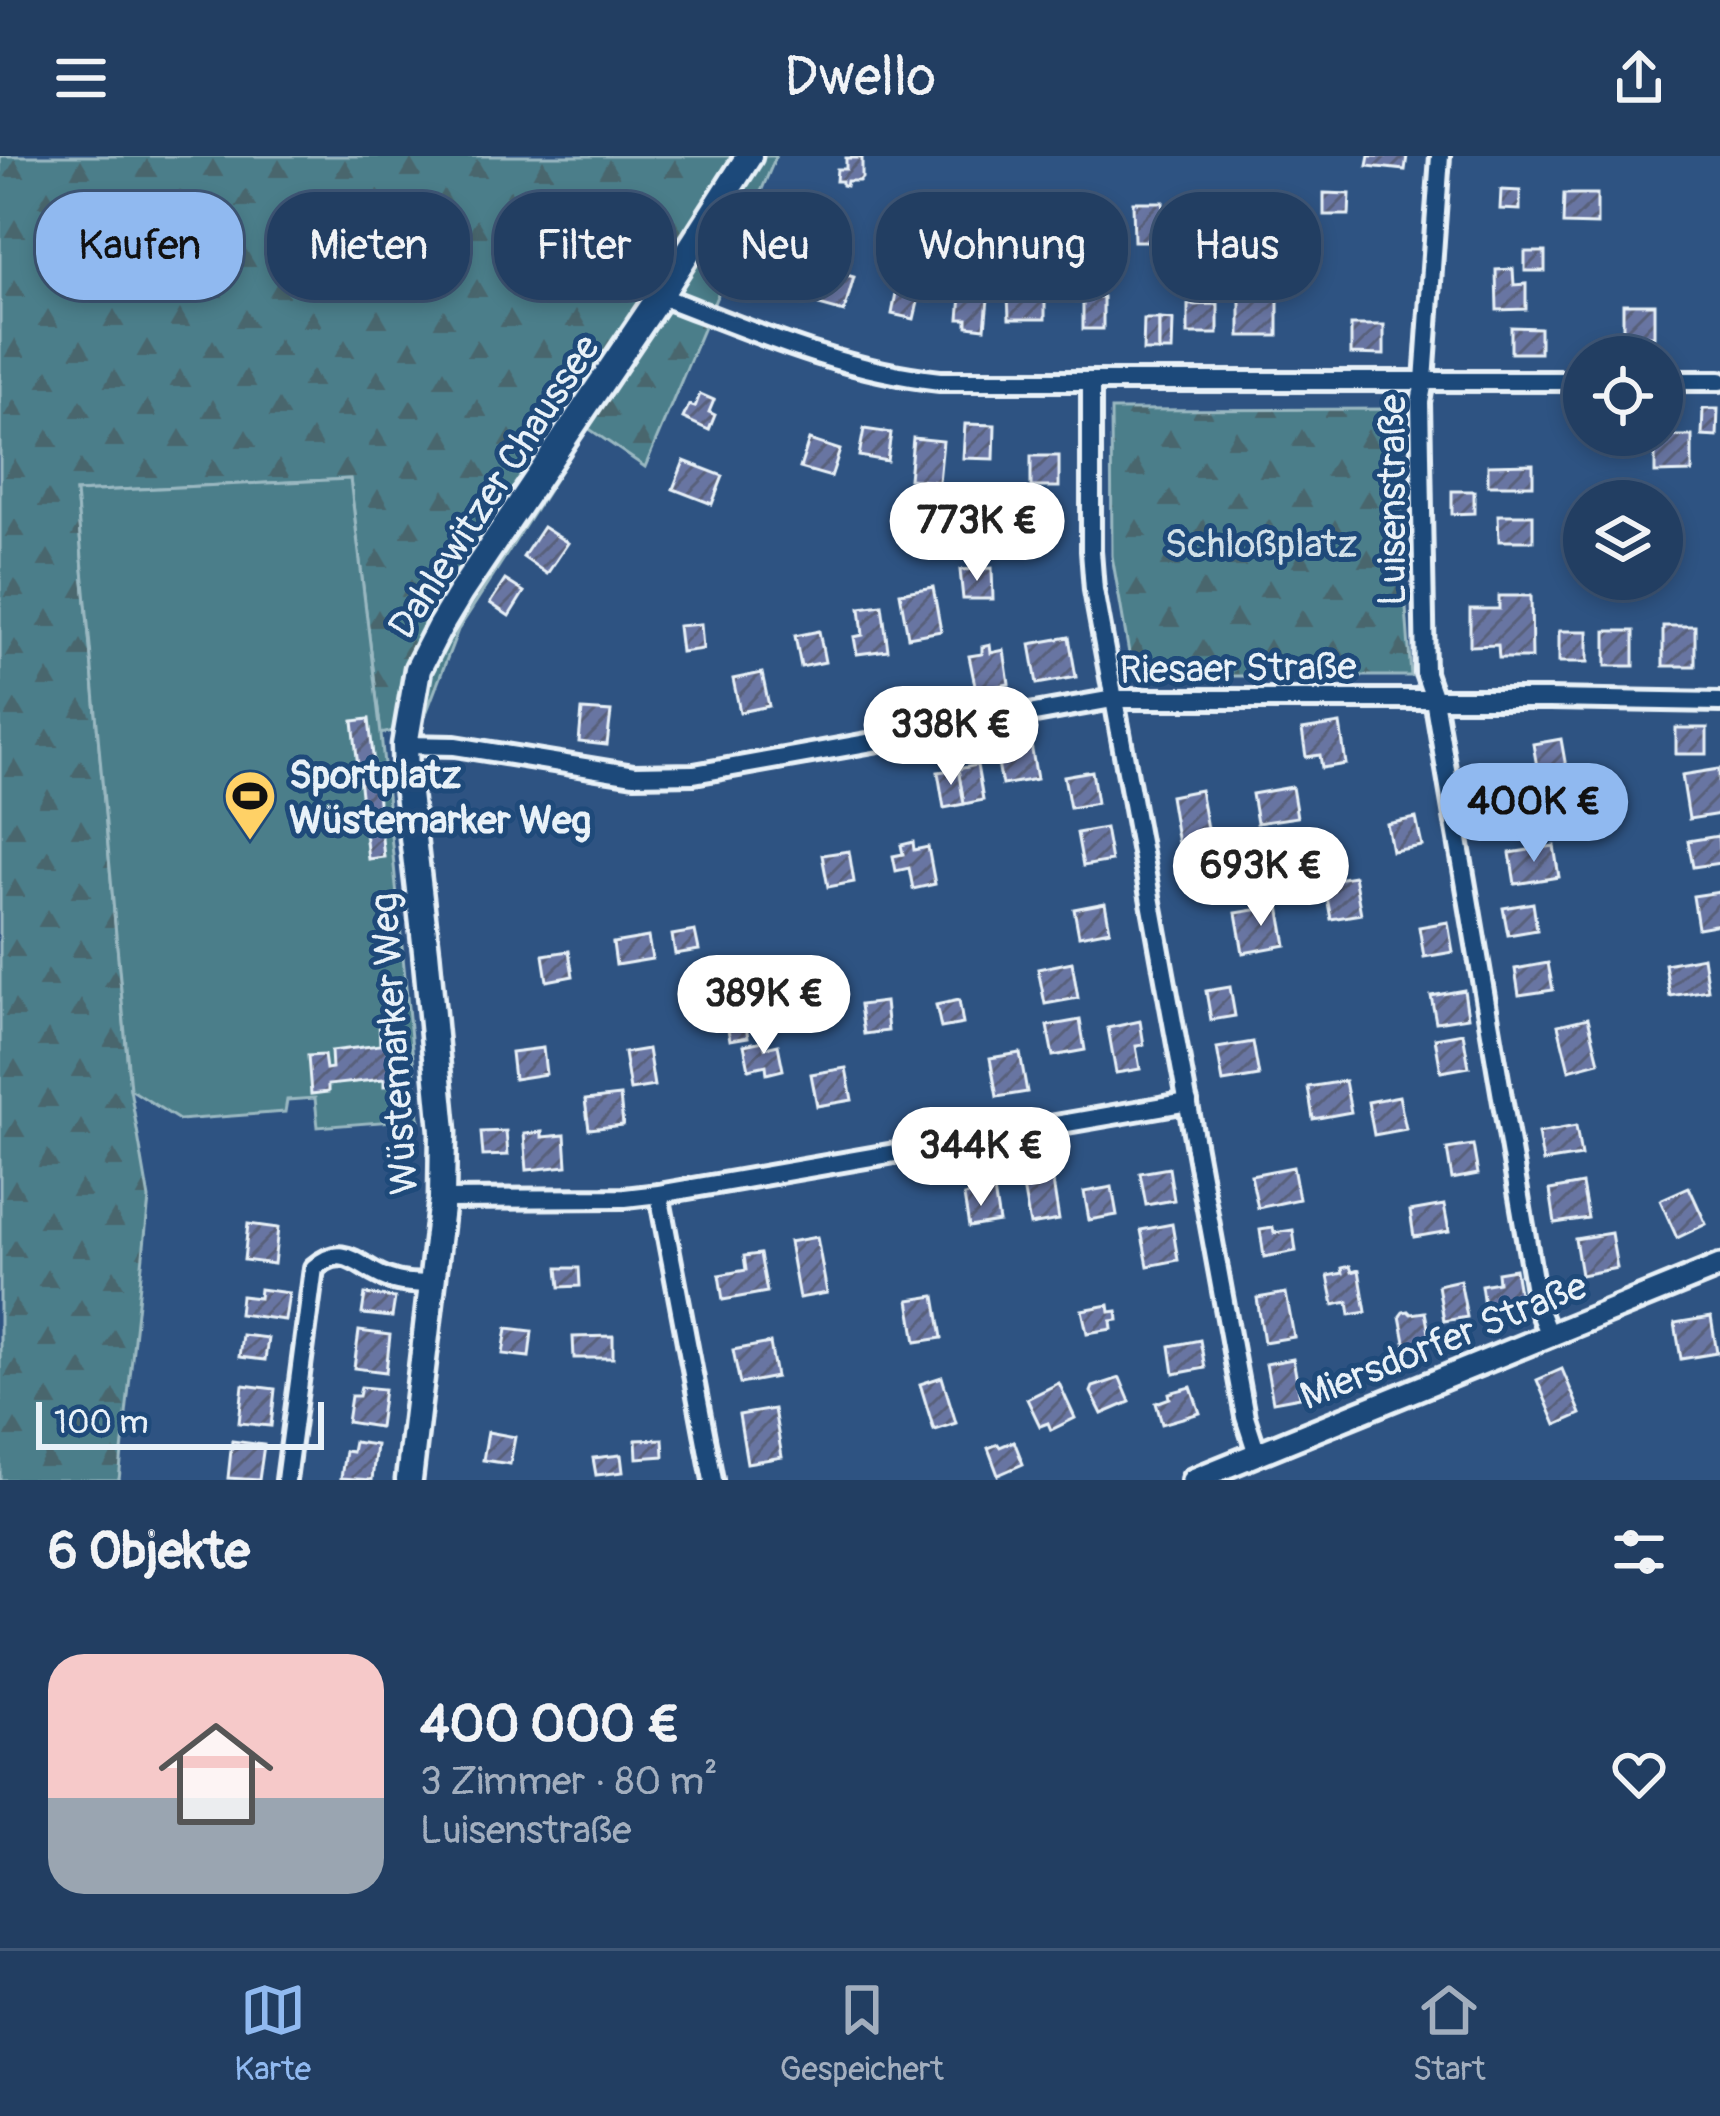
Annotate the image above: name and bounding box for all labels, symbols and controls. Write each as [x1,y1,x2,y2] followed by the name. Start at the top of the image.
[784,44,936,112] text: Dwello
[48,45,114,111] icon: menu
[1606,45,1672,111] icon: share
[36,192,243,300] chip: Kaufen
[267,192,470,300] chip: Mieten
[494,192,674,300] chip: Filter
[698,192,852,300] chip: Neu
[876,192,1128,300] chip: Wohnung
[1152,192,1321,300] chip: Haus
[378,325,611,648] street label: Dahlewitzer Chaussee
[1563,336,1683,600] map controls
[1563,336,1683,456] button: locate
[1368,394,1417,606] street label: Luisenstraße
[1563,480,1683,600] button: layers
[879,482,1075,584] pin: 773K €
[917,496,1037,545] text: 773K €
[1164,520,1358,569] park label: Schloßplatz
[1119,642,1357,695] street label: Riesaer Straße
[853,686,1049,788] pin: 338K €
[891,700,1011,749] text: 338K €
[289,751,591,845] place label: Sportplatz Wüstemarker Weg
[1436,763,1632,865] pin: 400K €
[222,768,278,842] sports icon: Sportplatz Wüstemarker Weg
[1467,777,1601,826] text: 400K €
[1163,827,1359,929] pin: 693K €
[1200,841,1322,890] text: 693K €
[360,891,429,1196] street label: Wüstemarker Weg
[666,955,862,1057] pin: 389K €
[704,969,824,1018] text: 389K €
[883,1107,1079,1209] pin: 344K €
[919,1121,1043,1170] text: 344K €
[1293,1262,1594,1421] street label: Miersdorfer Straße
[36,1396,324,1449] scale bar
[54,1402,148,1443] text: 100 m
[1606,1519,1672,1585] icon: filters
[48,1520,250,1584] text: 6 Objekte
[420,1693,680,1757] text: 400 000 €
[144,1702,288,1846] icon: home
[1606,1741,1672,1807] icon: heart
[420,1757,718,1806] text: 3 Zimmer · 80 m²
[420,1806,631,1855] text: Luisenstraße
[234,1977,311,2090] tab: Karte
[780,1977,944,2090] tab: Gespeichert
[1413,1977,1486,2090] tab: Start

